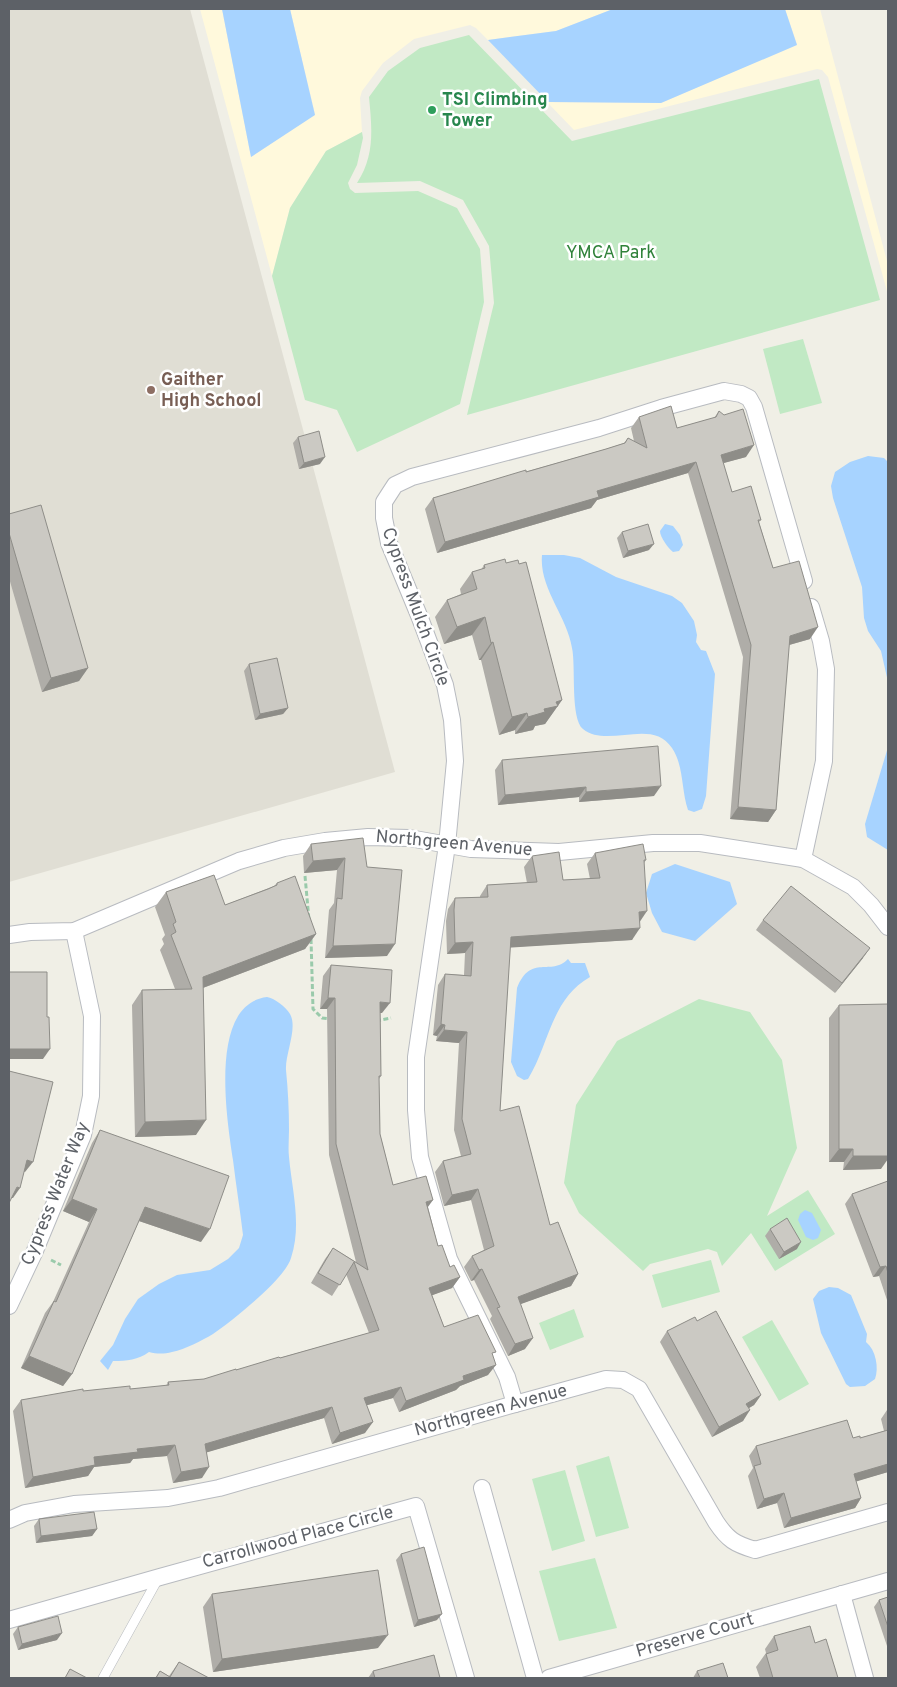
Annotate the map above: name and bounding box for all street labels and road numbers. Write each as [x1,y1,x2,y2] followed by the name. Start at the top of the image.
[376,524,454,690] street label: Cypress Mulch Circle
[375,826,533,862] street label: Northgreen Avenue
[17,1119,95,1269] street label: Cypress Water Way
[412,1380,570,1442] street label: Northgreen Avenue
[200,1501,396,1575] street label: Carrollwood Place Circle
[633,1608,757,1664] street label: Preserve Court

